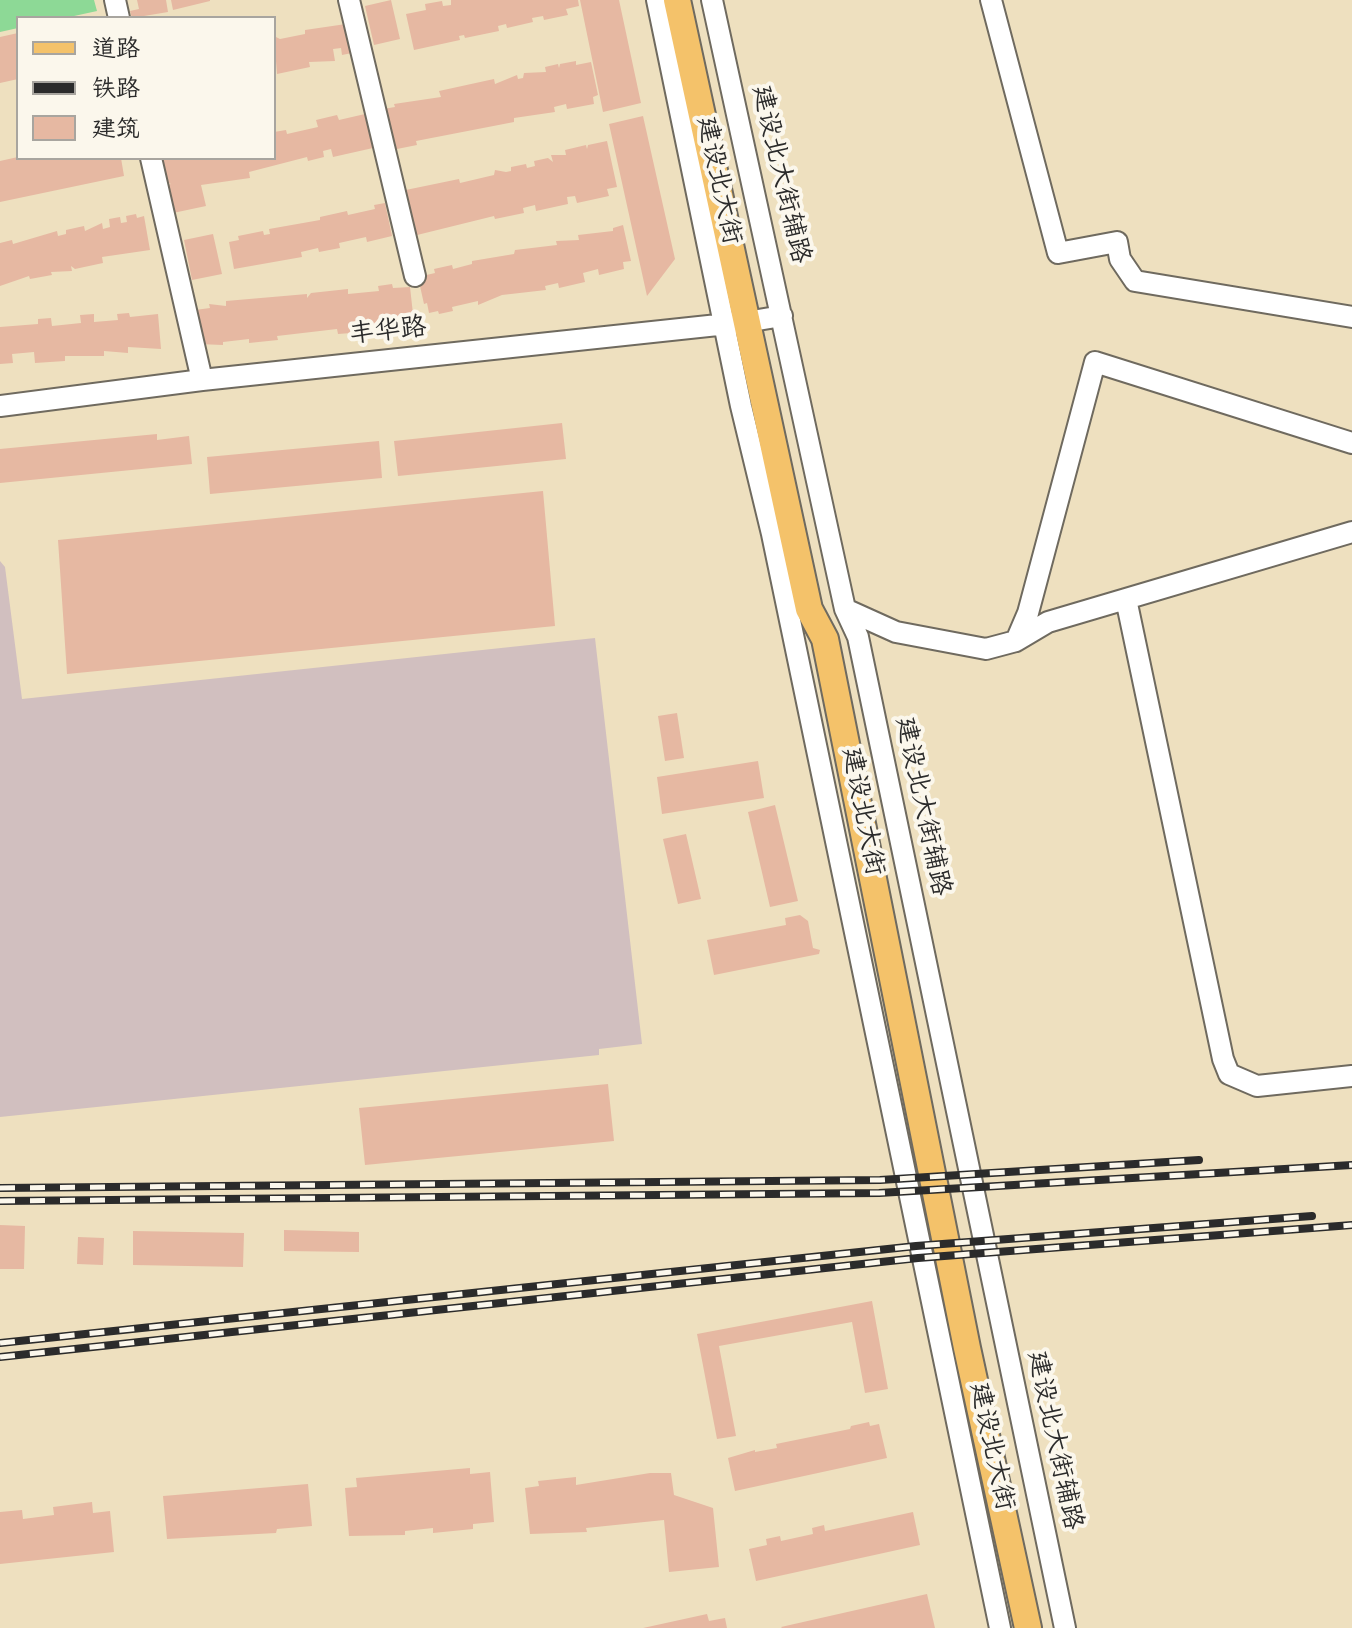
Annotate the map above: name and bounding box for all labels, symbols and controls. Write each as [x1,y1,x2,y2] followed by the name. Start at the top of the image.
[16,16,276,160] legend
[92,37,140,66] text: 道路
[92,77,140,106] text: 铁路
[742,83,814,267] street label: 建设北大街辅路
[687,114,745,248] street label: 建设北大街
[92,117,140,146] text: 建筑
[348,314,428,354] street label: 丰华路
[886,715,954,899] street label: 建设北大街辅路
[832,745,888,879] street label: 建设北大街
[1018,1349,1086,1533] street label: 建设北大街辅路
[960,1380,1018,1514] street label: 建设北大街

